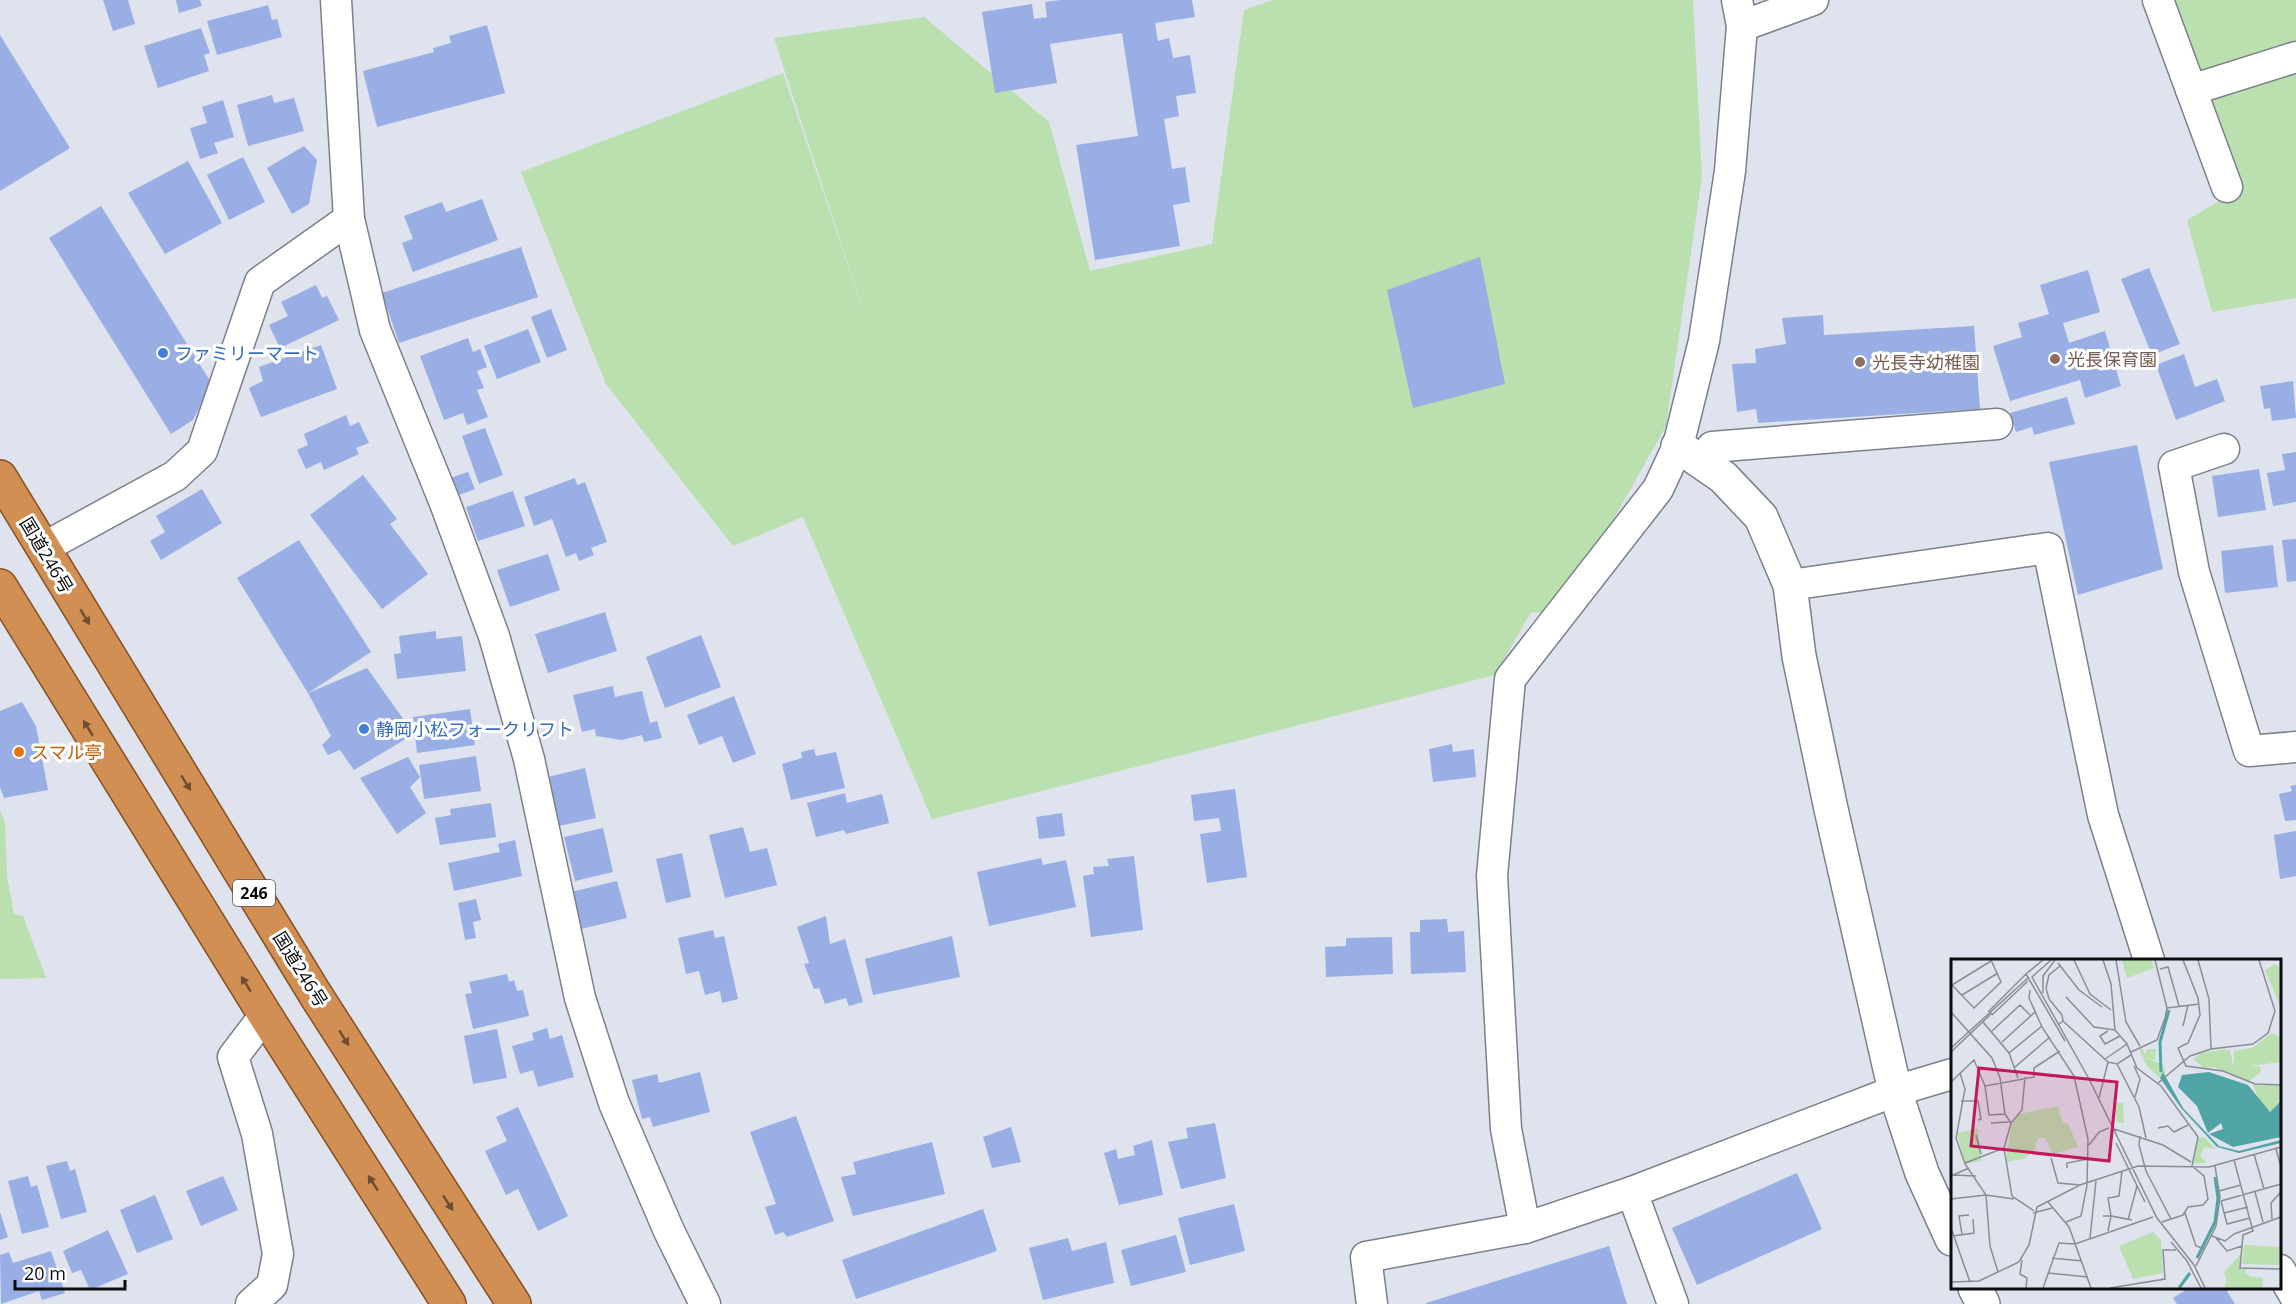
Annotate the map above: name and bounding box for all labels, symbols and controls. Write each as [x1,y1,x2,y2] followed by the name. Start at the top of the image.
[175,341,319,365] place label: ファミリーマート
[156,346,170,360] marker: ファミリーマート
[2067,347,2157,371] place label: 光長保育園
[1872,350,1980,374] place label: 光長寺幼稚園
[2048,352,2062,366] marker: 光長保育園
[1853,355,1867,369] marker: 光長寺幼稚園
[15,512,79,598] street label: 国道246号
[79,609,90,625] one-way arrow
[376,717,574,741] place label: 静岡小松フォークリフト
[82,720,93,737] one-way arrow
[357,722,371,736] marker: 静岡小松フォークリフト
[31,740,102,764] place label: スマル亭
[12,745,26,759] marker: スマル亭
[181,775,192,791] one-way arrow
[233,880,275,906] road number: 246
[268,927,334,1011] street label: 国道246号
[1951,959,2281,1289] inset map
[240,976,251,992] one-way arrow
[338,1030,349,1047] one-way arrow
[367,1176,379,1192] one-way arrow
[443,1195,454,1211] one-way arrow
[15,1253,124,1291] scale bar
[24,1261,66,1285] text: 20 m

